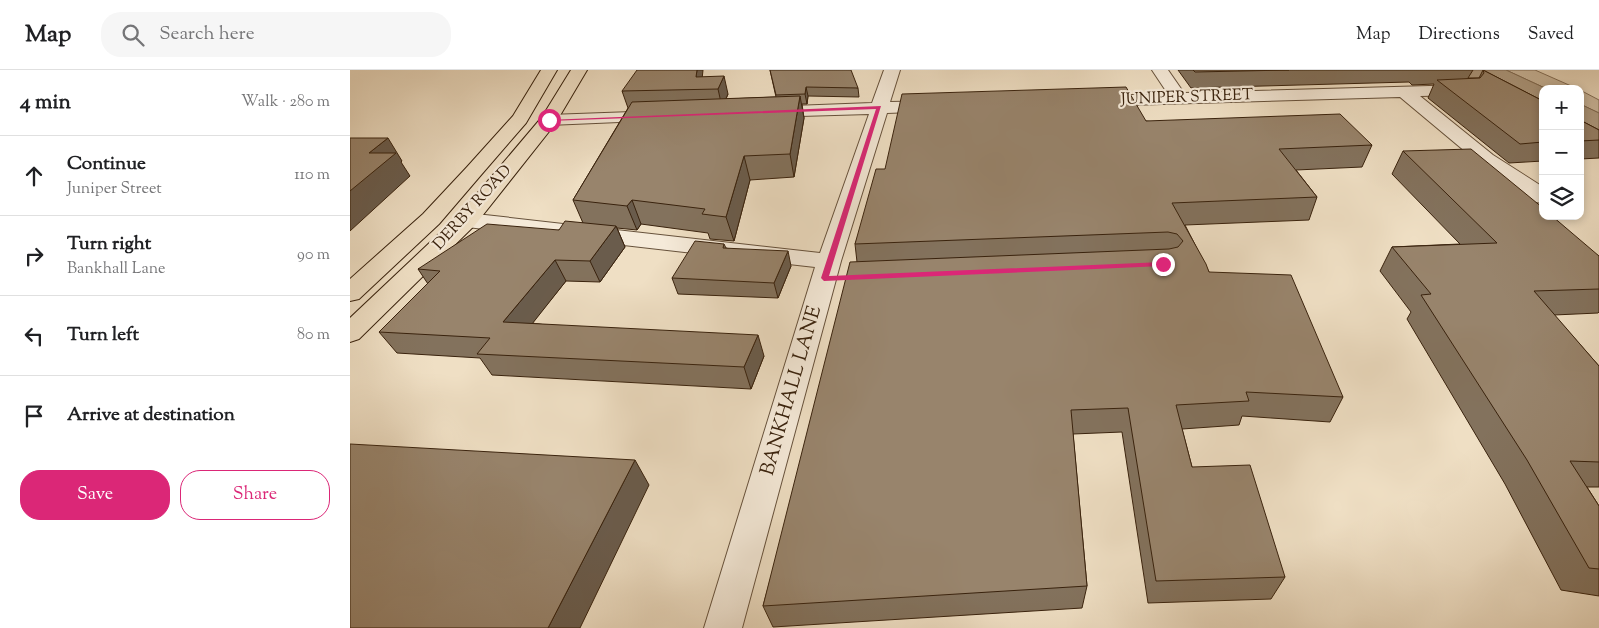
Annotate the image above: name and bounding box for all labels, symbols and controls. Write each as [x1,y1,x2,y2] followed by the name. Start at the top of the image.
[101,12,451,57] search box
[25,18,71,52] text: Map
[119,21,147,49] icon: search
[159,21,255,48] text: Search here
[1356,22,1391,48] text: Map
[1419,22,1500,48] text: Directions
[1528,22,1574,48] text: Saved
[1120,84,1253,112] street label: JUNIPER STREET
[1539,85,1584,220] map controls
[1539,85,1584,130] button: +
[20,88,71,118] text: 4 min
[241,91,330,114] text: Walk · 280 m
[538,109,561,132] route start
[1539,130,1584,175] button: −
[67,151,146,178] text: Continue
[428,160,518,256] street label: DERBY ROAD
[20,162,48,190] icon: ahead
[294,164,330,187] text: 110 m
[1539,175,1584,220] button: layers
[67,178,162,201] text: Juniper Street
[67,231,151,258] text: Turn right
[20,242,48,270] icon: right
[297,244,330,267] text: 90 m
[1152,253,1175,276] route end
[67,258,166,281] text: Bankhall Lane
[754,303,830,479] street label: BANKHALL LANE
[20,322,48,350] icon: left
[67,322,139,349] text: Turn left
[297,324,330,347] text: 80 m
[20,402,48,430] icon: arrive
[67,402,235,429] text: Arrive at destination
[20,470,170,520] button: Save
[180,470,330,520] button: Share

